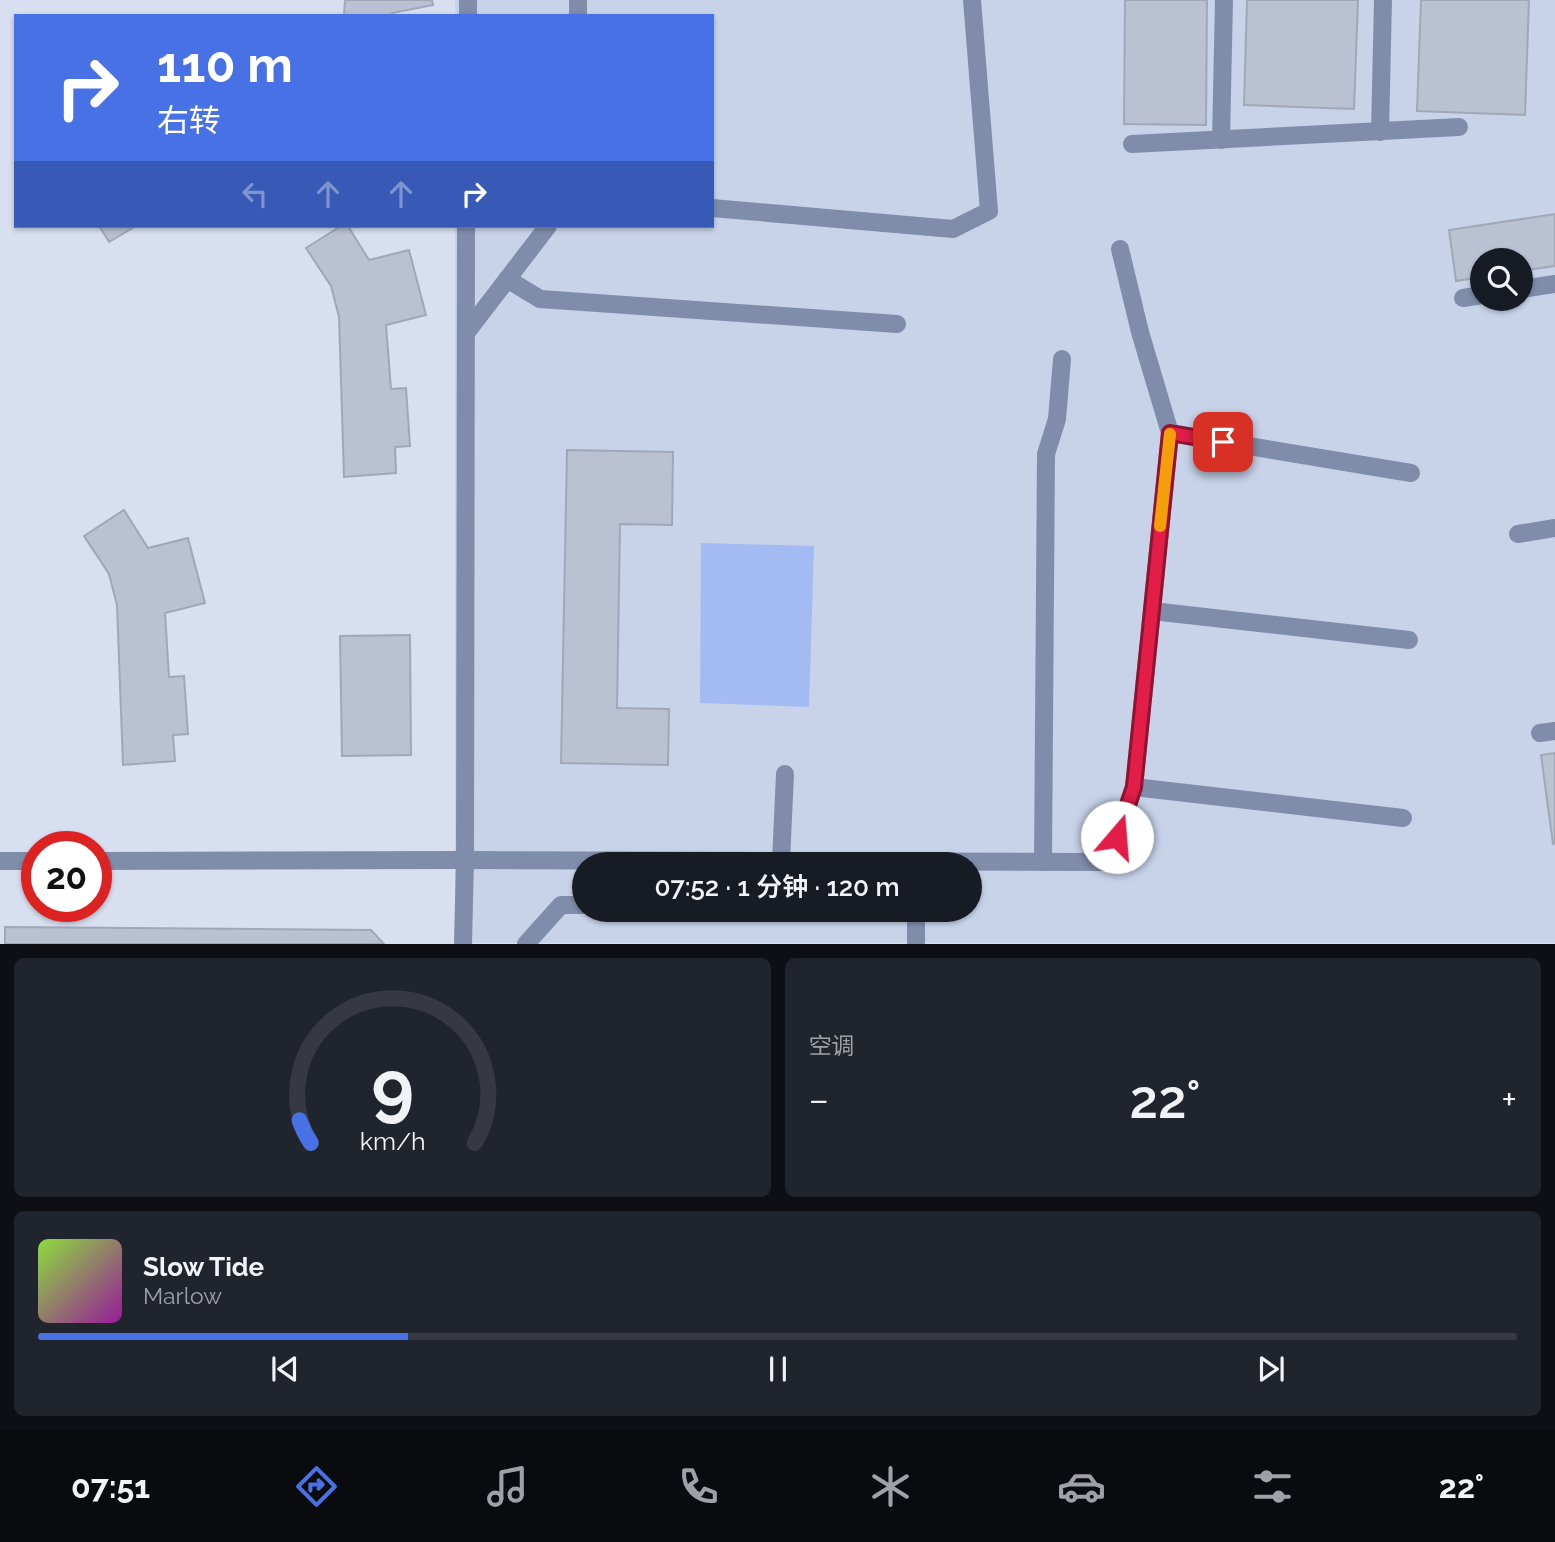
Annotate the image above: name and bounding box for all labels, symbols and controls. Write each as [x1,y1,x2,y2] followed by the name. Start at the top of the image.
[157,36,293,93] text: 110 m
[42,42,133,133] icon: right
[157,102,221,139] text: 右转
[236,175,274,213] icon: left
[309,175,347,213] icon: ahead
[382,175,420,213] icon: ahead
[455,175,493,213] icon: right
[1470,248,1533,311] map controls
[1470,248,1533,311] button: search
[1193,412,1253,472] pin
[1204,423,1242,461] icon: arrive
[1080,800,1154,874] position arrow
[21,831,112,922] speed limit sign: 20
[654,872,900,902] text: 07:52 · 1 分钟 · 120 m
[809,1032,855,1059] text: 空调
[371,1046,414,1131] text: 9
[1130,1069,1201,1130] text: 22°
[809,1077,829,1122] text: −
[1501,1077,1517,1122] text: +
[359,1126,425,1156] text: km/h
[143,1252,264,1282] text: Slow Tide
[143,1282,222,1309] text: Marlow
[266,1350,304,1388] icon: previous
[759,1350,797,1388] icon: pause
[1252,1350,1290,1388] icon: next
[292,1462,341,1511] icon: directions
[483,1462,532,1511] icon: music
[674,1462,723,1511] icon: phone
[866,1462,915,1511] icon: climate
[1057,1462,1106,1511] icon: car
[1248,1462,1297,1511] icon: filters
[71,1468,150,1505] text: 07:51
[1439,1468,1484,1505] text: 22°

